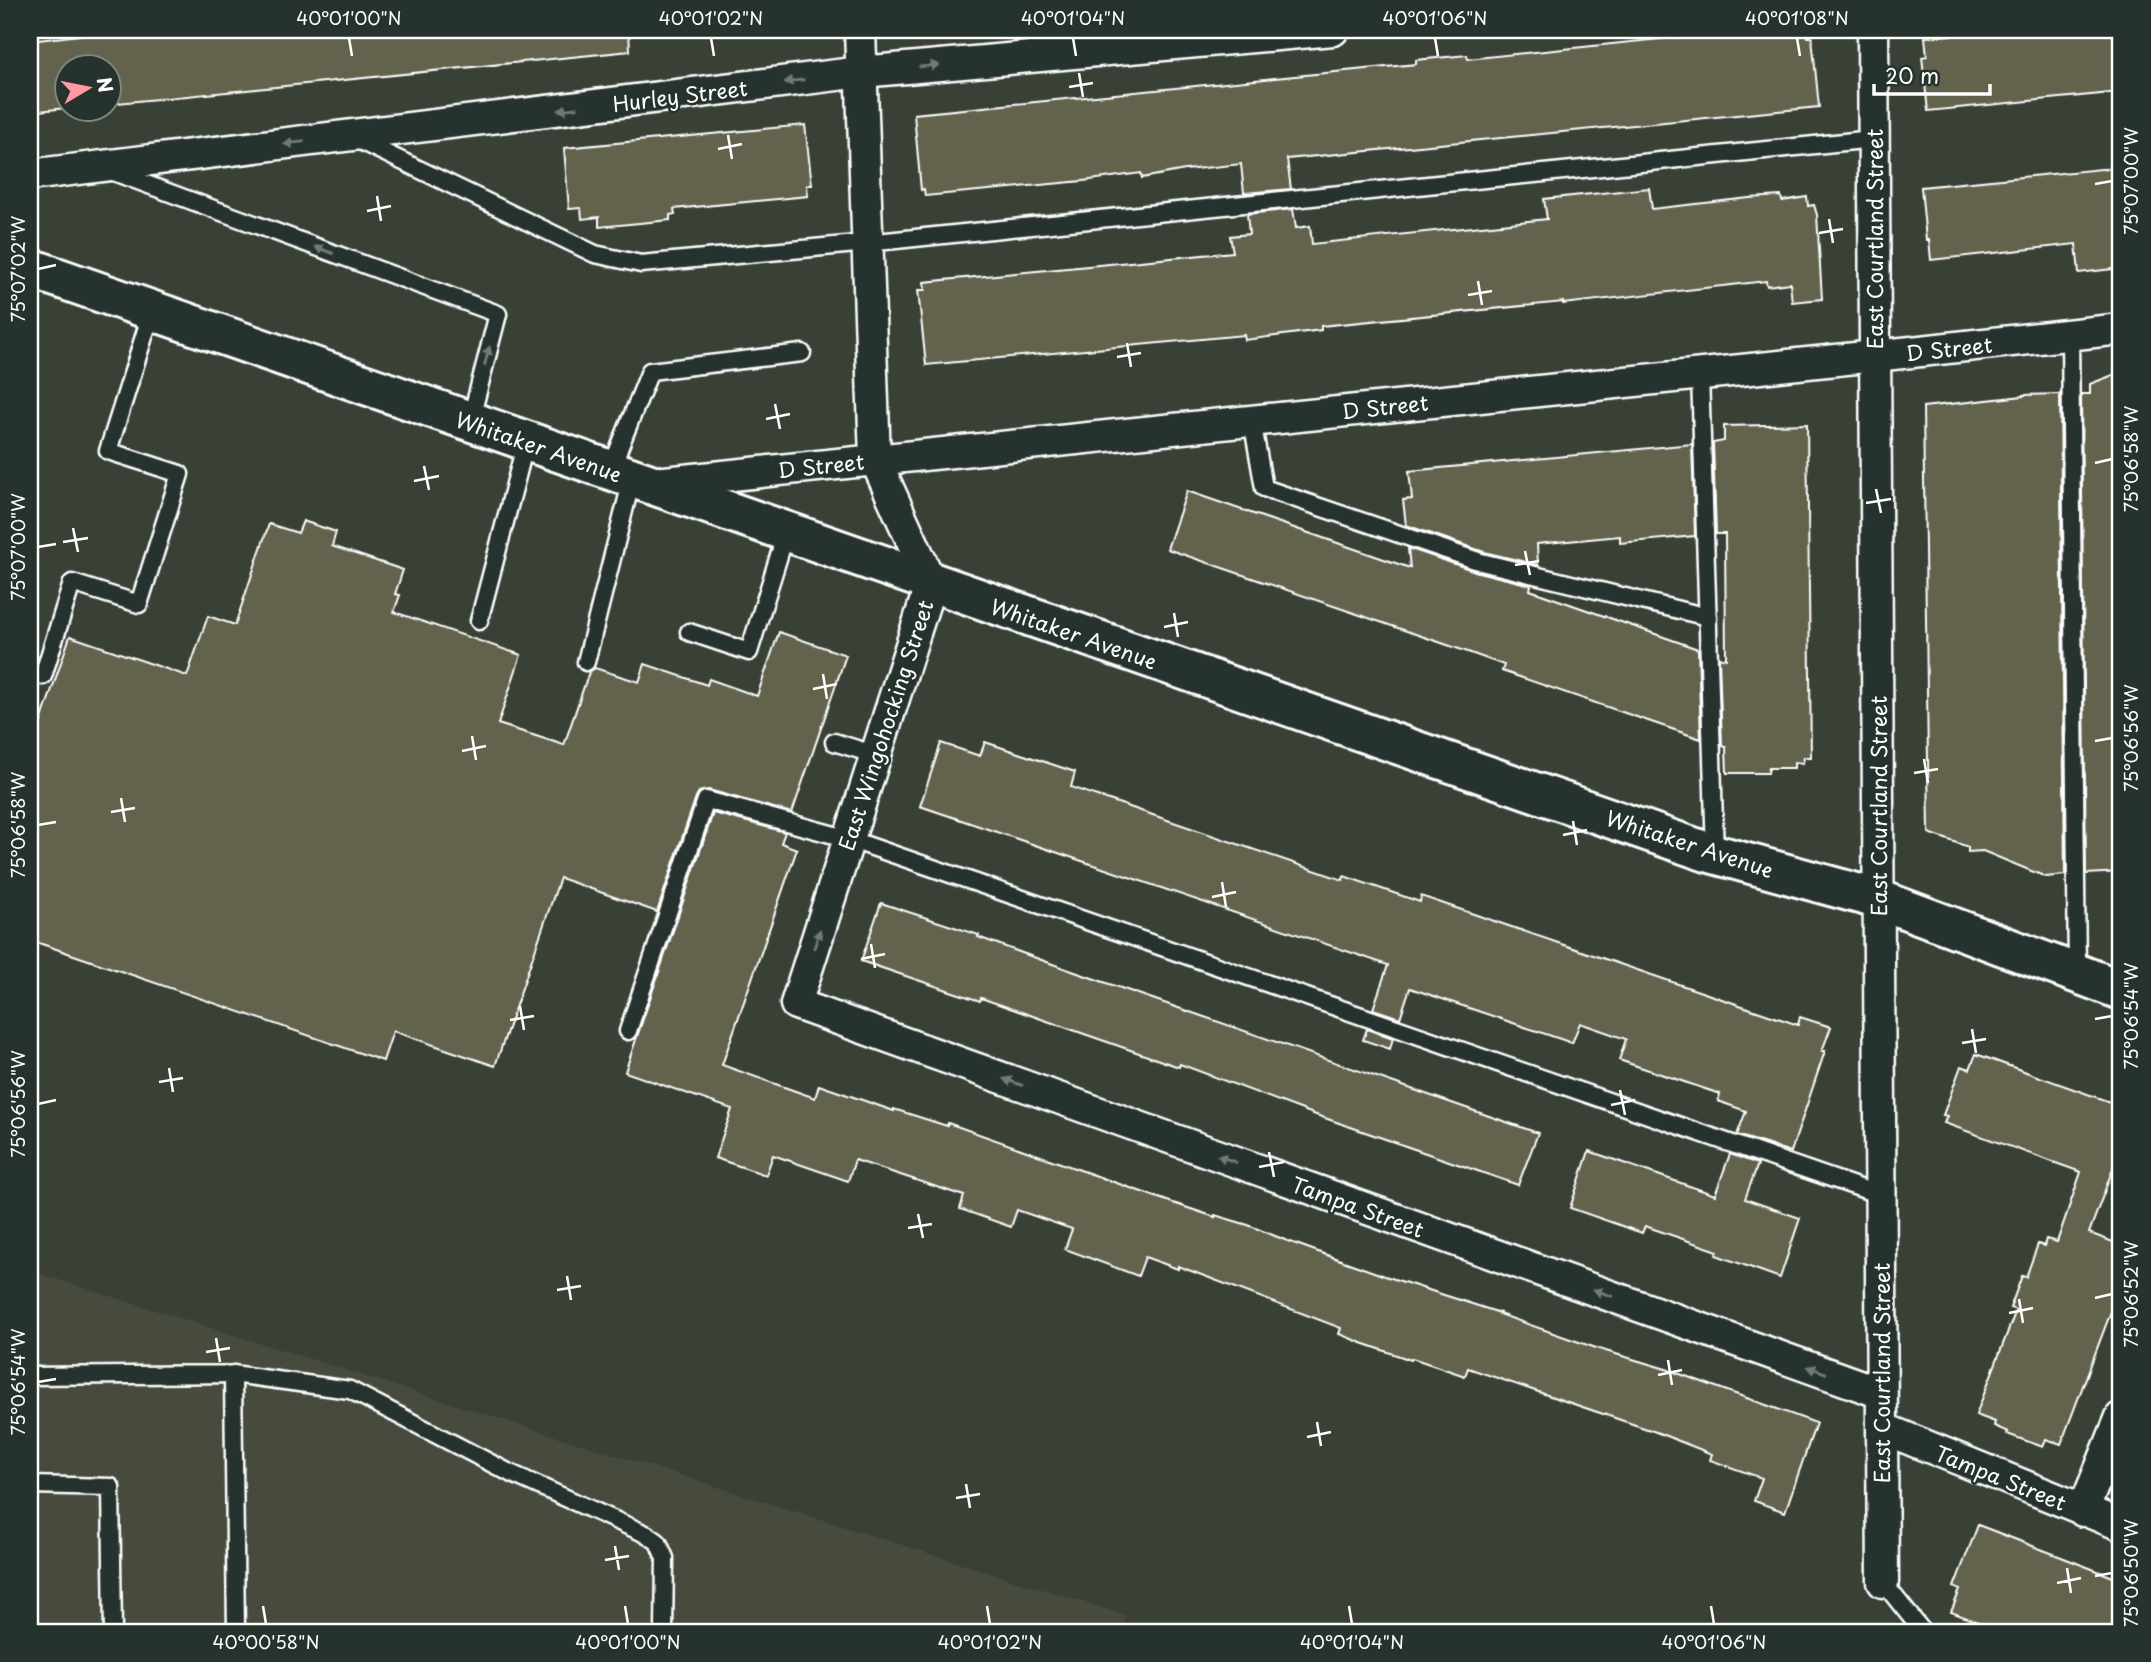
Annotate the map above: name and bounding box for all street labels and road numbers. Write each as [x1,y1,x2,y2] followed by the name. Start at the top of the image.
[611,71,749,119] street label: Hurley Street
[1858,129,1890,349] street label: East Courtland Street
[1904,328,1994,368] street label: D Street
[1340,386,1430,426] street label: D Street
[452,403,626,489] street label: Whitaker Avenue
[776,445,866,485] street label: D Street
[987,590,1161,676] street label: Whitaker Avenue
[829,596,941,854] street label: East Wingohocking Street
[1862,696,1894,916] street label: East Courtland Street
[1602,801,1778,885] street label: Whitaker Avenue
[1287,1167,1429,1245] street label: Tampa Street
[1865,1263,1897,1483] street label: East Courtland Street
[1931,1436,2071,1518] street label: Tampa Street

